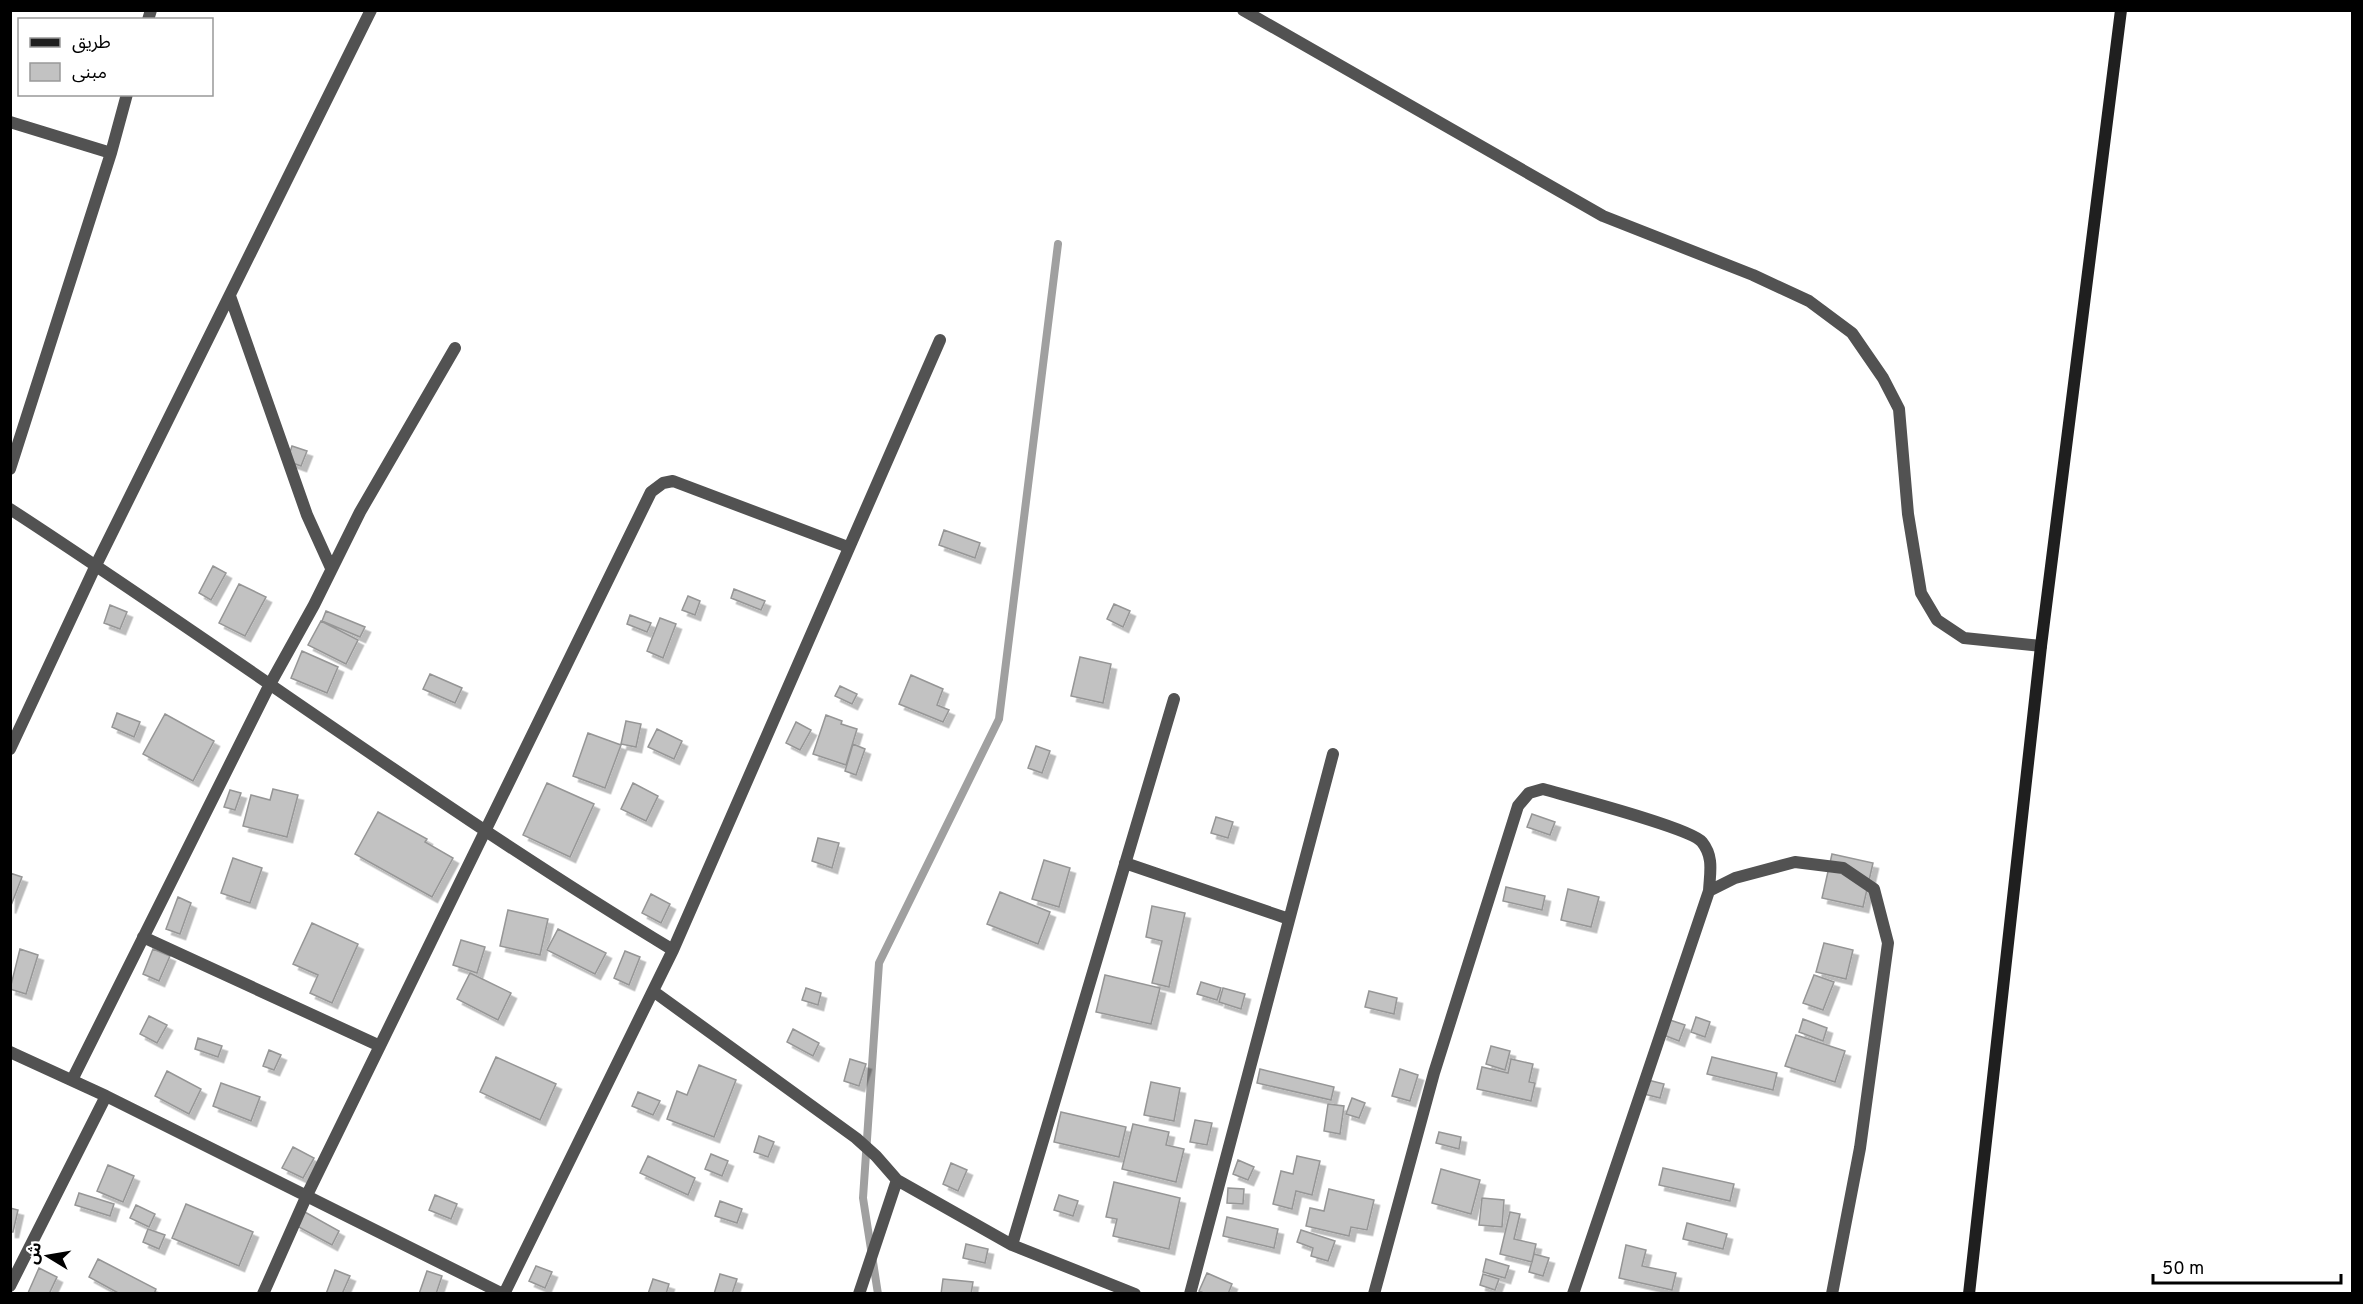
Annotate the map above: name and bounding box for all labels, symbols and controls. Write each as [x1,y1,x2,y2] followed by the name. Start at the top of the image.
[18,18,213,96] legend
[72,32,111,55] text: طريق
[72,62,107,85] text: مبنى
[18,1226,78,1286] north arrow
[23,1241,47,1266] text: ش
[2153,1247,2340,1285] scale bar
[2162,1258,2204,1281] text: 50 m

